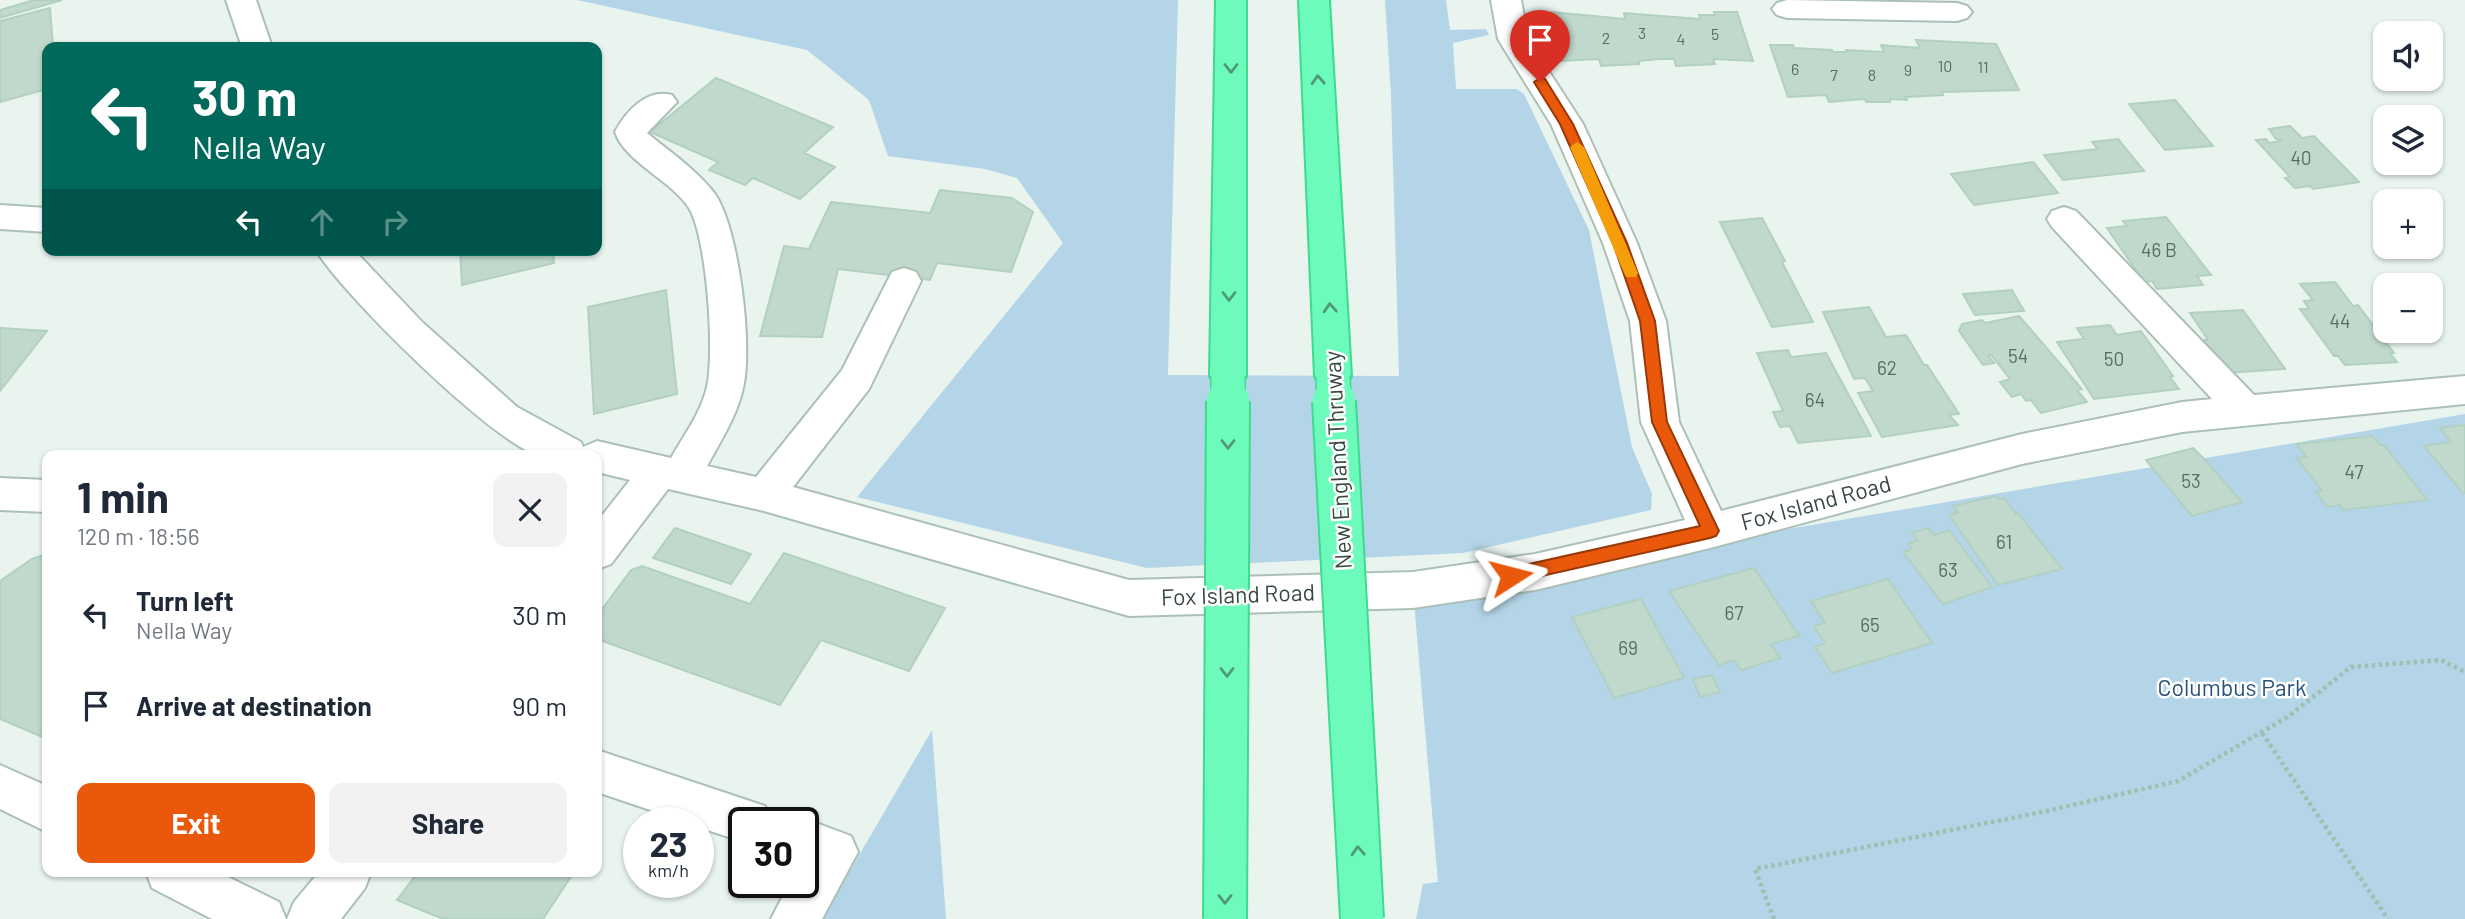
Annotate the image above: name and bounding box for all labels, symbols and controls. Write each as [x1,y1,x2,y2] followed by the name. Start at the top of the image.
[1510,10,1570,82] pin
[1521,21,1559,59] icon: arrive
[2373,21,2443,343] map controls
[2373,21,2443,91] button: sound
[1638,23,1646,42] house number: 3
[1711,24,1719,43] house number: 5
[1602,28,1610,47] house number: 2
[1677,29,1685,48] house number: 4
[1938,56,1952,75] house number: 10
[1977,57,1989,76] house number: 11
[1791,59,1799,78] house number: 6
[1904,60,1912,79] house number: 9
[1223,63,1239,74] one-way arrow
[1830,65,1838,84] house number: 7
[1868,65,1876,84] house number: 8
[192,67,297,126] text: 30 m
[77,70,168,161] icon: left
[1311,75,1326,86] one-way arrow
[2373,105,2443,175] button: layers
[192,127,326,165] text: Nella Way
[2290,146,2312,169] house number: 40
[2373,189,2443,259] button: +
[230,203,268,241] icon: left
[303,203,341,241] icon: ahead
[376,203,414,241] icon: right
[2141,238,2177,261] house number: 46 B
[2373,273,2443,343] button: −
[1221,291,1237,301] one-way arrow
[1322,302,1337,313] one-way arrow
[2330,309,2350,332] house number: 44
[2008,344,2028,367] house number: 54
[2104,347,2124,370] house number: 50
[1317,350,1357,570] street label: New England Thruway
[1877,356,1897,379] house number: 62
[1805,388,1825,411] house number: 64
[1220,439,1236,450] one-way arrow
[2345,460,2363,483] house number: 47
[1738,469,1894,536] street label: Fox Island Road
[2181,469,2201,492] house number: 53
[77,471,169,521] text: 1 min
[493,473,567,547] button: close
[77,522,200,550] text: 120 m · 18:56
[1996,530,2012,553] house number: 61
[1474,539,1548,613] position arrow
[1938,558,1958,581] house number: 63
[1160,577,1316,611] street label: Fox Island Road
[136,585,234,616] text: Turn left
[77,596,115,634] icon: left
[512,599,567,630] text: 30 m
[1725,601,1743,624] house number: 67
[1860,613,1880,636] house number: 65
[136,616,232,644] text: Nella Way
[1618,636,1638,659] house number: 69
[1219,667,1235,677] one-way arrow
[2158,673,2306,701] park label: Columbus Park
[77,687,115,725] icon: arrive
[136,690,372,721] text: Arrive at destination
[512,690,567,721] text: 90 m
[77,783,315,863] button: Exit
[329,783,567,863] button: Share
[728,807,819,898] speed limit sign: 30
[649,822,688,864] text: 23
[1351,845,1366,856] one-way arrow
[648,859,689,881] text: km/h
[1217,894,1233,905] one-way arrow

